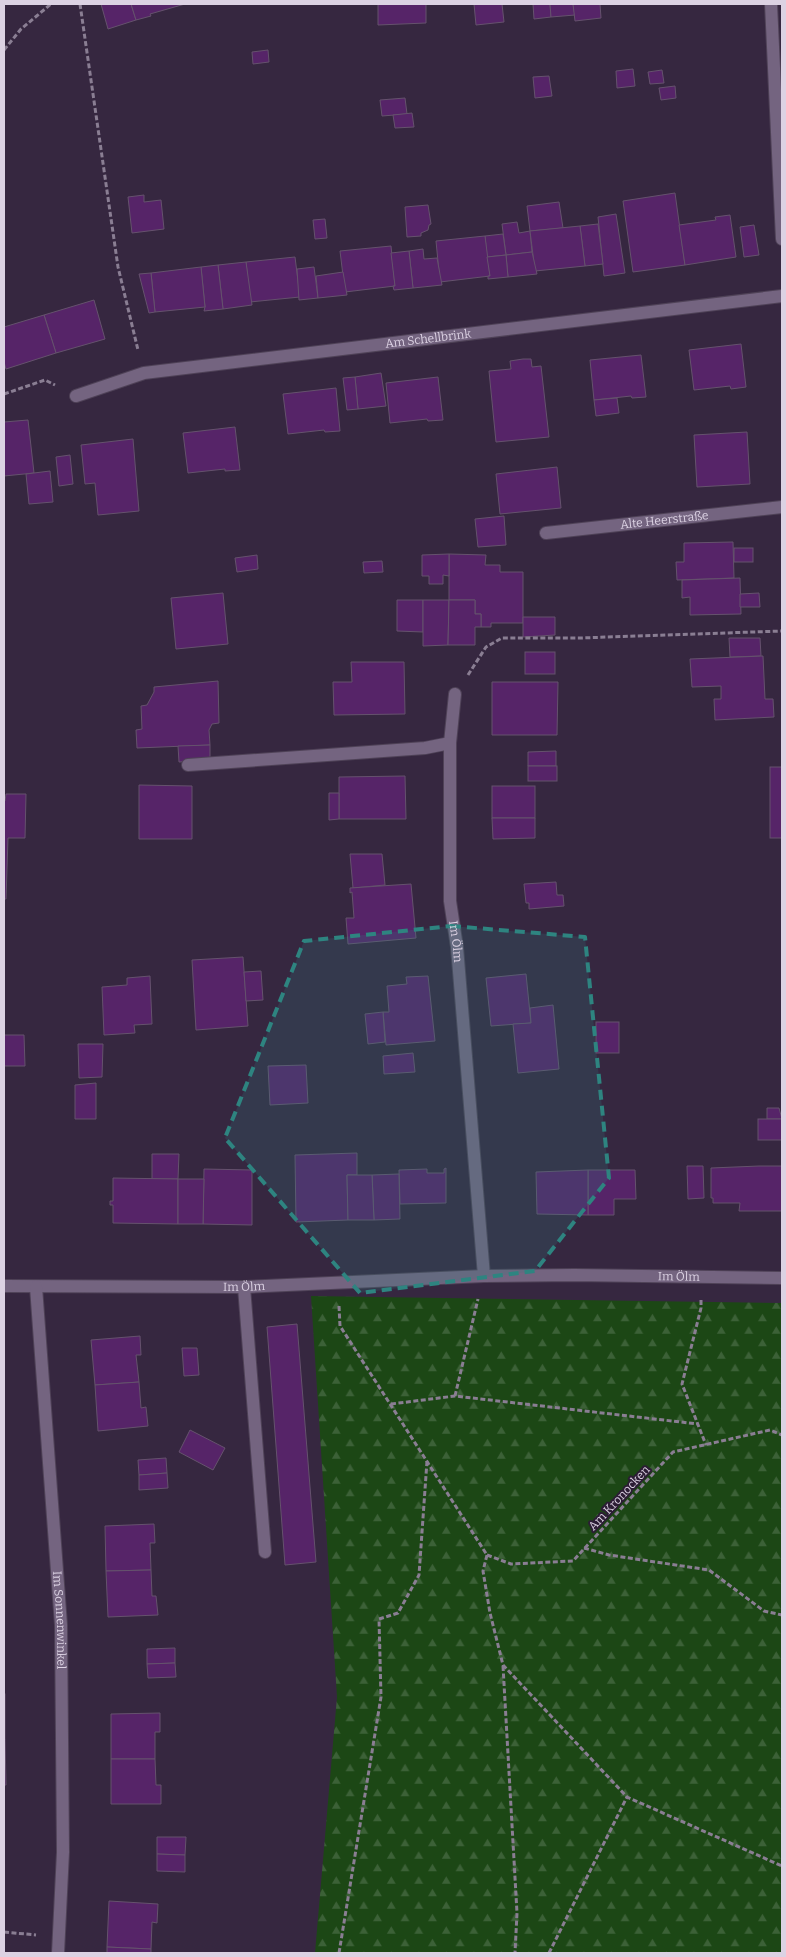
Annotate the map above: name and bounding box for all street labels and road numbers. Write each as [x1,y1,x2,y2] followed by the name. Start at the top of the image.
[385,327,472,351] street label: Am Schellbrink
[619,508,709,532] street label: Alte Heerstraße
[446,920,465,963] street label: Im Ölm
[658,1268,700,1284] street label: Im Ölm
[223,1279,266,1294] street label: Im Ölm
[585,1462,653,1533] street label: Am Kronocken
[50,1571,68,1670] street label: Im Sonnenwinkel

